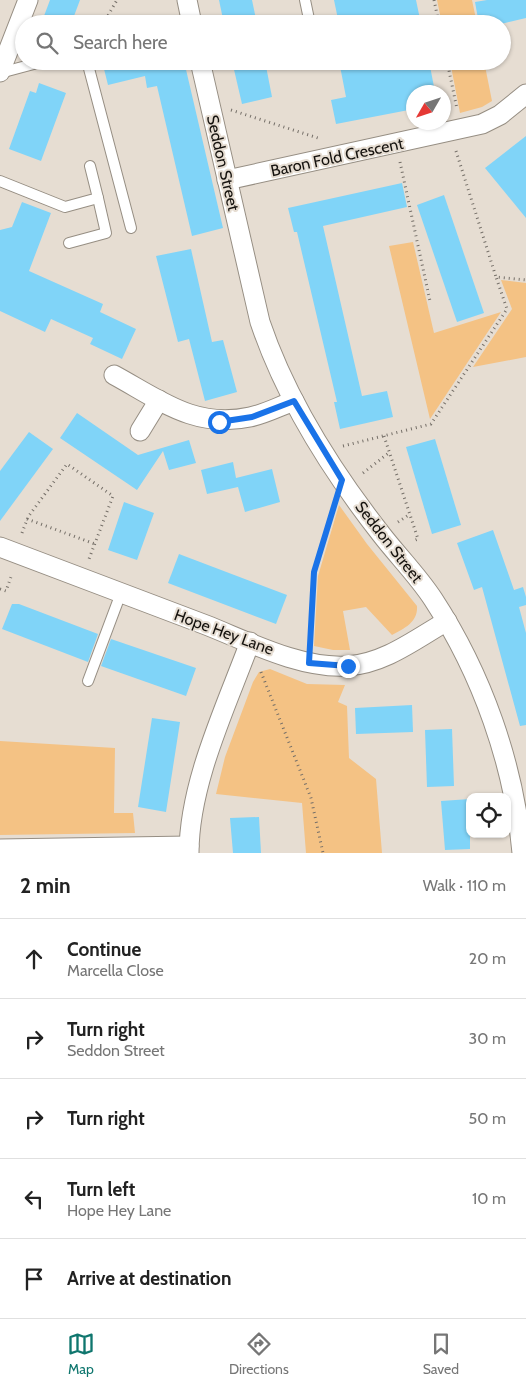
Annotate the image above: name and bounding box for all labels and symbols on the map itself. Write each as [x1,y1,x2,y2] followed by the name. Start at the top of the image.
[406,85,451,130] north arrow
[203,113,243,213] street label: Seddon Street
[269,134,406,180] street label: Baron Fold Crescent
[208,411,231,434] route start
[351,498,427,587] street label: Seddon Street
[172,605,276,659] street label: Hope Hey Lane
[337,655,360,678] route end

